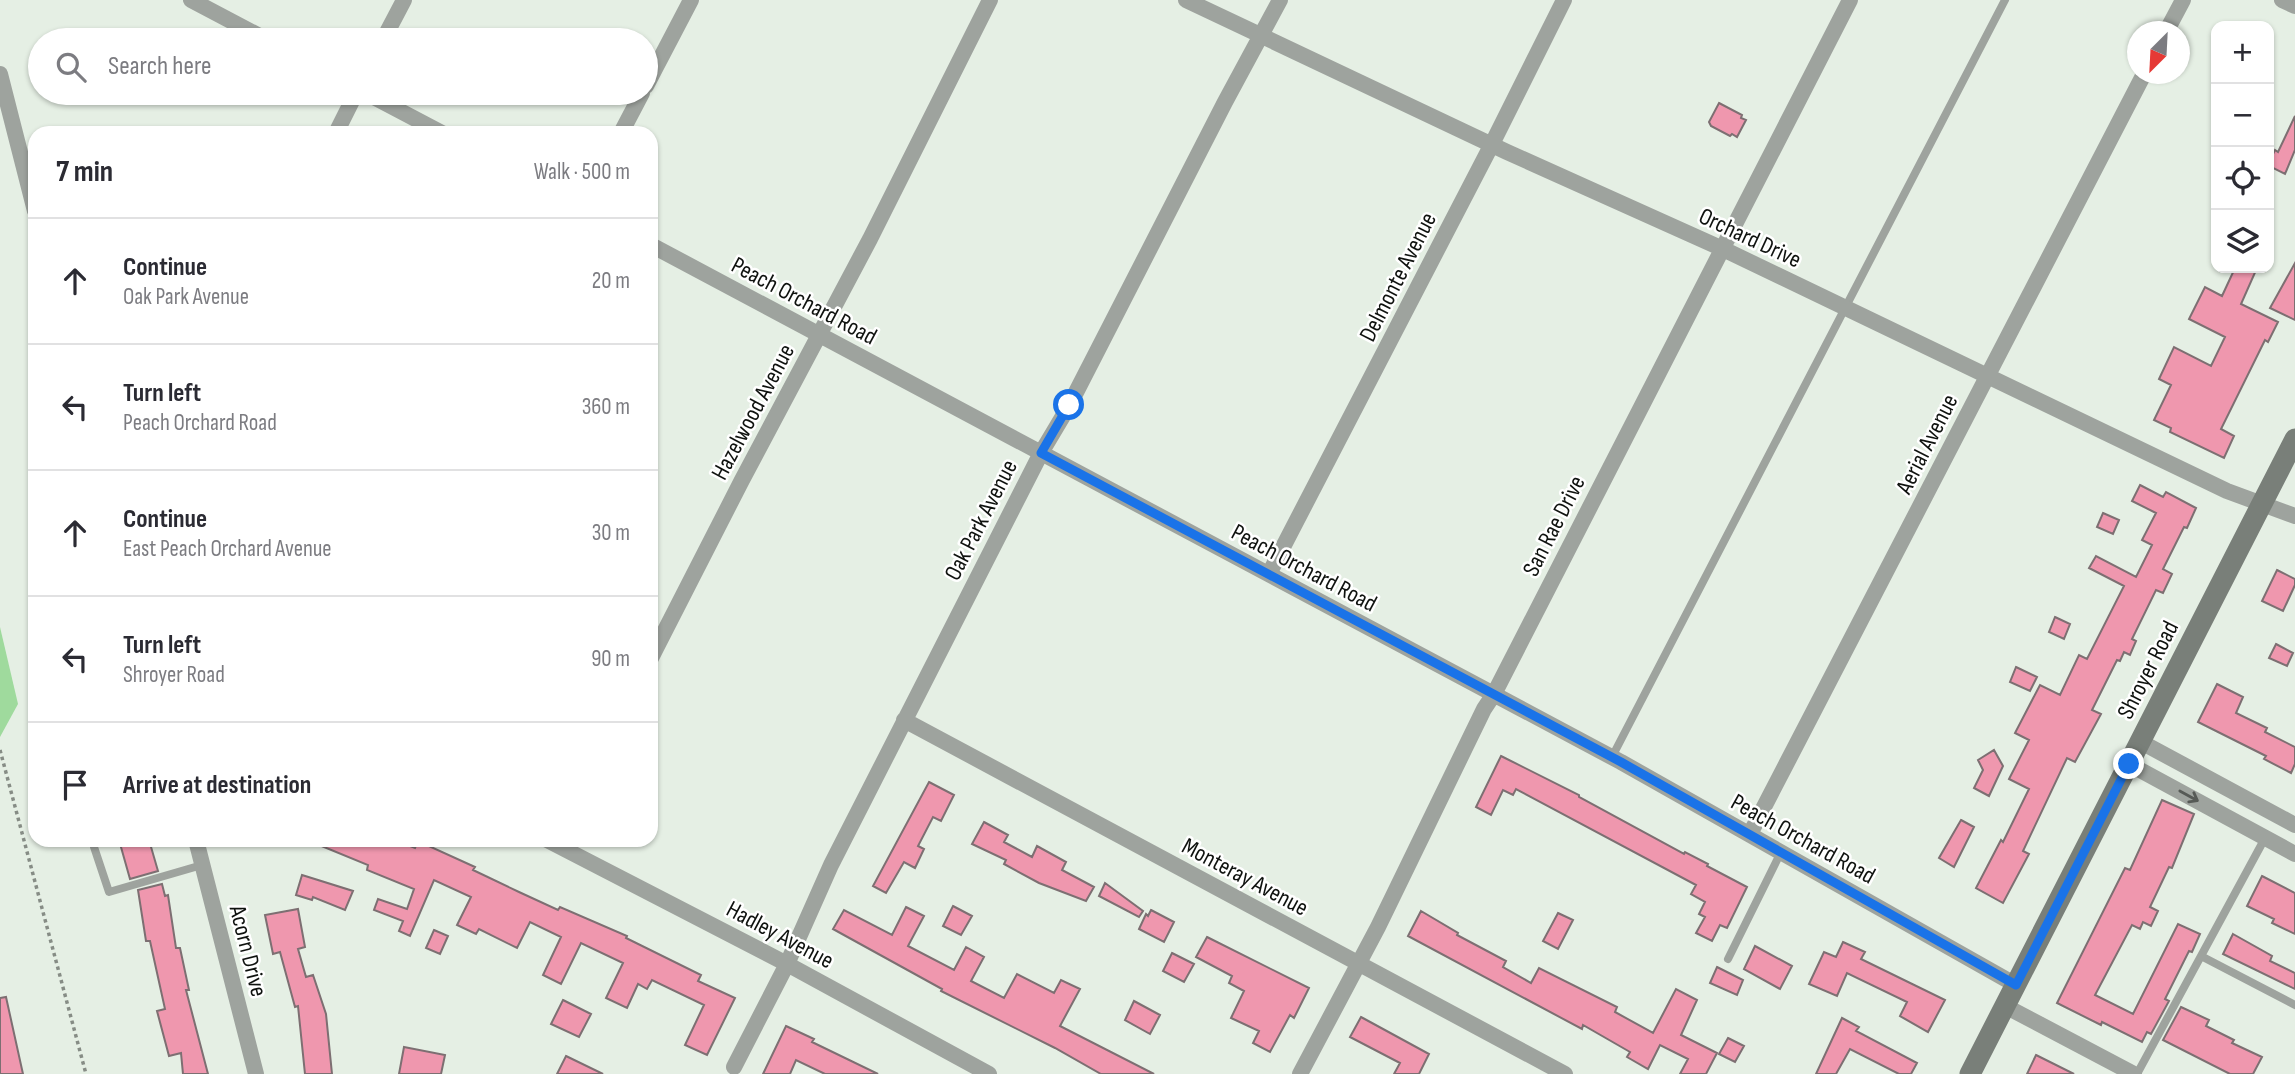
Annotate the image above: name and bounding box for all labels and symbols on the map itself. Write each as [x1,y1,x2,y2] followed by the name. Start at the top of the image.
[2127,21,2190,84] north arrow
[1694,202,1806,274] street label: Orchard Drive
[1353,208,1443,346] street label: Delmonte Avenue
[726,251,882,351] street label: Peach Orchard Road
[705,339,801,485] street label: Hazelwood Avenue
[1053,389,1084,420] route start
[1889,389,1964,500] street label: Aerial Avenue
[938,455,1024,585] street label: Oak Park Avenue
[1516,471,1592,581] street label: San Rae Drive
[1226,518,1382,618] street label: Peach Orchard Road
[2111,616,2185,724] street label: Shroyer Road
[2113,748,2144,779] route end
[1726,787,1880,891] street label: Peach Orchard Road
[2179,789,2199,803] one-way arrow
[1177,832,1313,922] street label: Monteray Avenue
[721,895,839,975] street label: Hadley Avenue
[222,901,273,1000] street label: Acorn Drive

